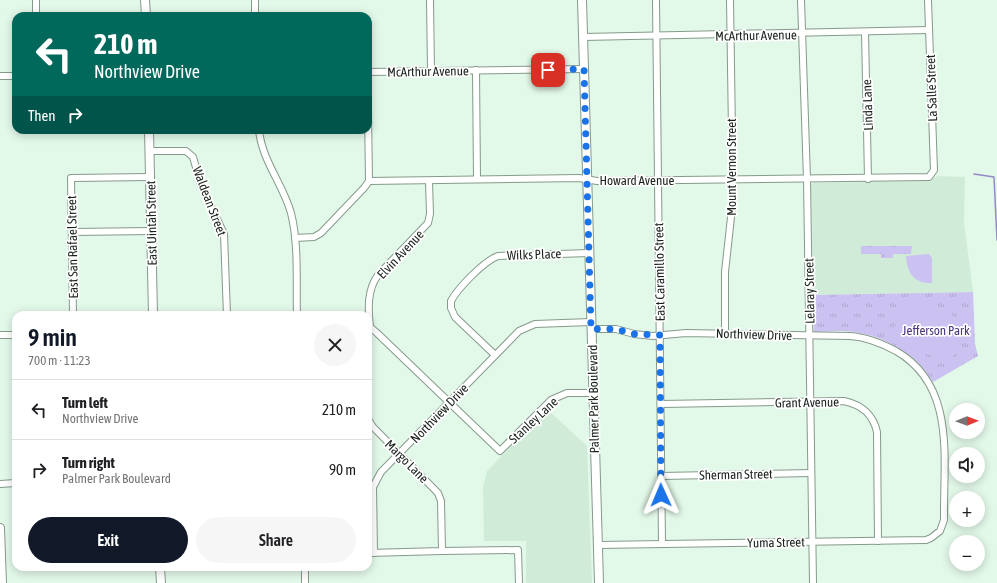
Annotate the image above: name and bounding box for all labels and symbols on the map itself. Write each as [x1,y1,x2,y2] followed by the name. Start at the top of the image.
[715,27,797,44] street label: McArthur Avenue
[531,53,565,87] pin
[923,54,940,122] street label: La Salle Street
[387,63,469,80] street label: McArthur Avenue
[859,79,876,131] street label: Linda Lane
[724,118,739,216] street label: Mount Vernon Street
[189,164,230,238] street label: Waldean Street
[600,173,675,188] street label: Howard Avenue
[143,180,160,266] street label: East Uintah Street
[64,195,81,299] street label: East San Rafael Street
[651,222,668,321] street label: East Caramillo Street
[374,227,427,282] street label: Elvin Avenue
[507,246,562,263] street label: Wilks Place
[801,258,818,324] street label: Lelaray Street
[902,323,970,338] park label: Jefferson Park
[716,326,793,343] street label: Northview Drive
[585,344,602,454] street label: Palmer Park Boulevard
[407,381,471,446] street label: Northview Drive
[506,394,561,447] street label: Stanley Lane
[775,394,839,411] street label: Grant Avenue
[949,403,985,439] north arrow
[382,437,431,486] street label: Margo Lane
[699,466,773,483] street label: Sherman Street
[640,474,682,516] position arrow
[747,534,805,551] street label: Yuma Street

